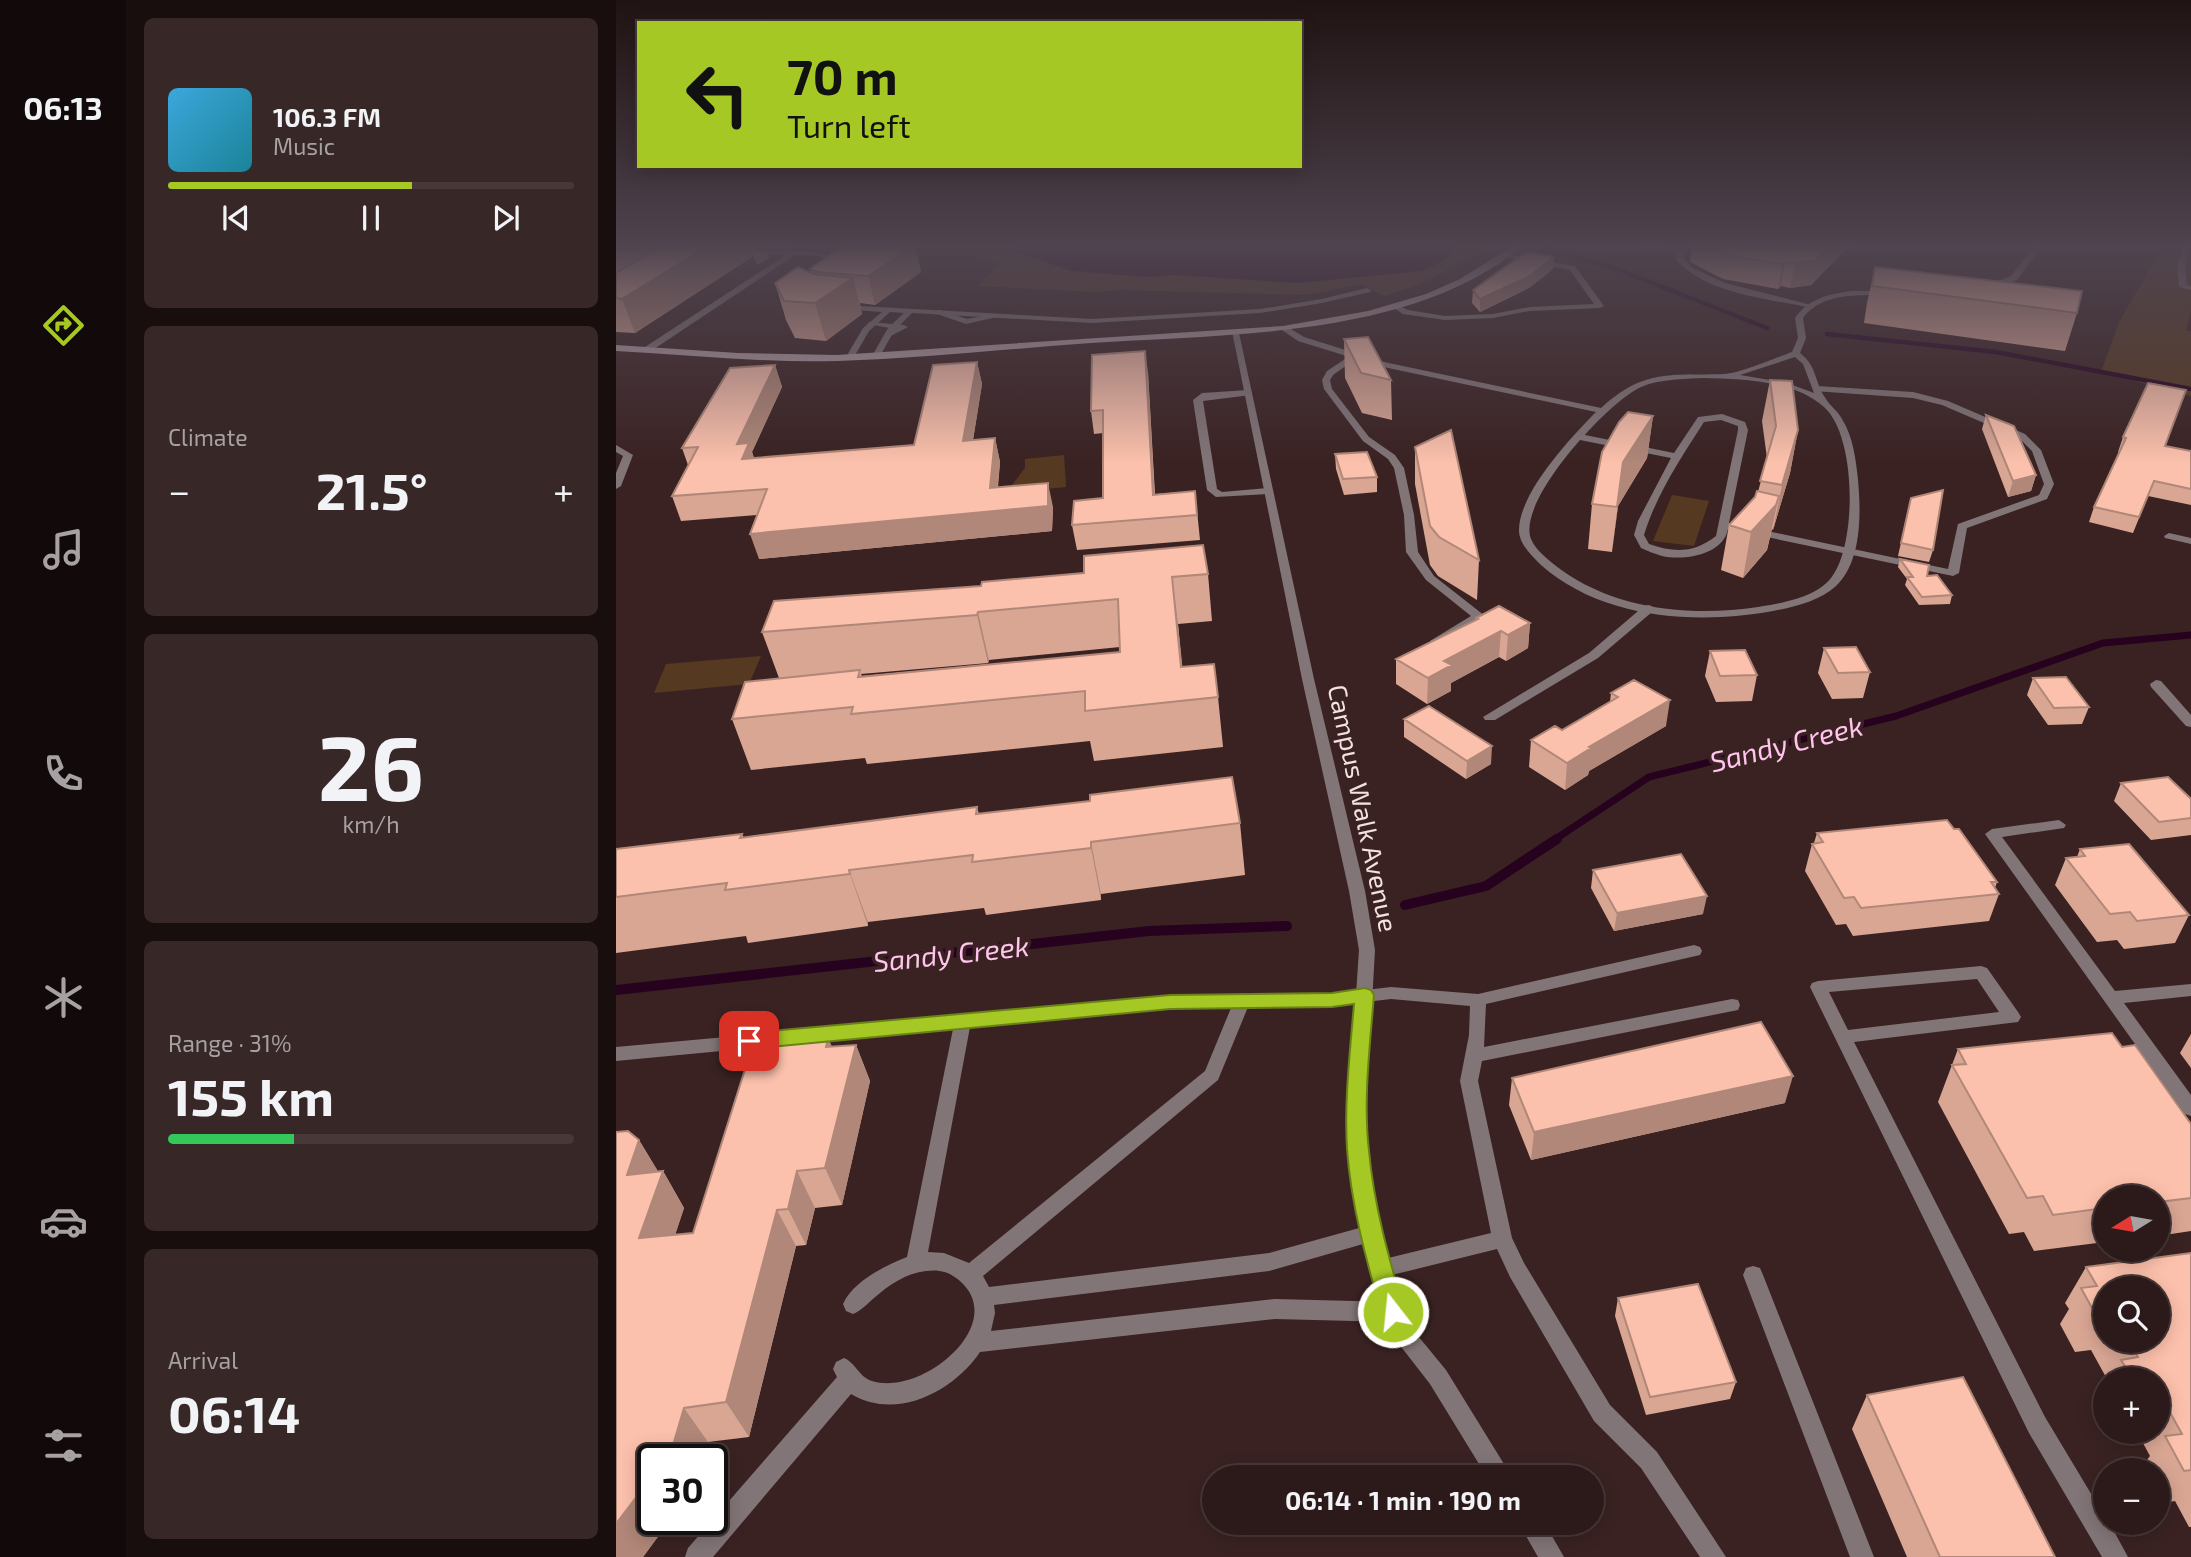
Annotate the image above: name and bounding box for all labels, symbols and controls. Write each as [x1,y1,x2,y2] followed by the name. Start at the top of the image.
[787,46,898,105] text: 70 m
[672,49,763,140] icon: left
[23,88,103,126] text: 06:13
[273,101,381,132] text: 106.3 FM
[787,106,911,144] text: Turn left
[273,132,335,160] text: Music
[217,199,255,237] icon: previous
[352,199,390,237] icon: pause
[487,199,525,237] icon: next
[39,301,88,350] icon: directions
[168,423,248,451] text: Climate
[316,458,428,520] text: 21.5°
[168,467,190,513] text: −
[553,467,574,513] text: +
[39,525,88,574] icon: music
[1323,682,1405,934] street label: Campus Walk Avenue
[1706,708,1866,778] water label: Sandy Creek
[318,710,424,819] text: 26
[39,749,88,798] icon: phone
[342,810,400,838] text: km/h
[871,928,1031,978] water label: Sandy Creek
[39,973,88,1022] icon: climate
[719,1011,779,1071] pin
[730,1022,768,1060] icon: arrive
[168,1029,292,1057] text: Range · 31%
[168,1064,334,1126] text: 155 km
[2093,1185,2170,1262] north arrow
[2093,1185,2170,1535] map controls
[39,1197,88,1246] icon: car
[1356,1275,1430,1349] position arrow
[2093,1276,2170,1353] button: search
[168,1346,238,1374] text: Arrival
[2093,1367,2170,1444] button: +
[168,1381,300,1443] text: 06:14
[39,1421,88,1470] icon: filters
[637,1444,728,1535] speed limit sign: 30
[2093,1458,2170,1535] button: −
[1285,1484,1521,1515] text: 06:14 · 1 min · 190 m

